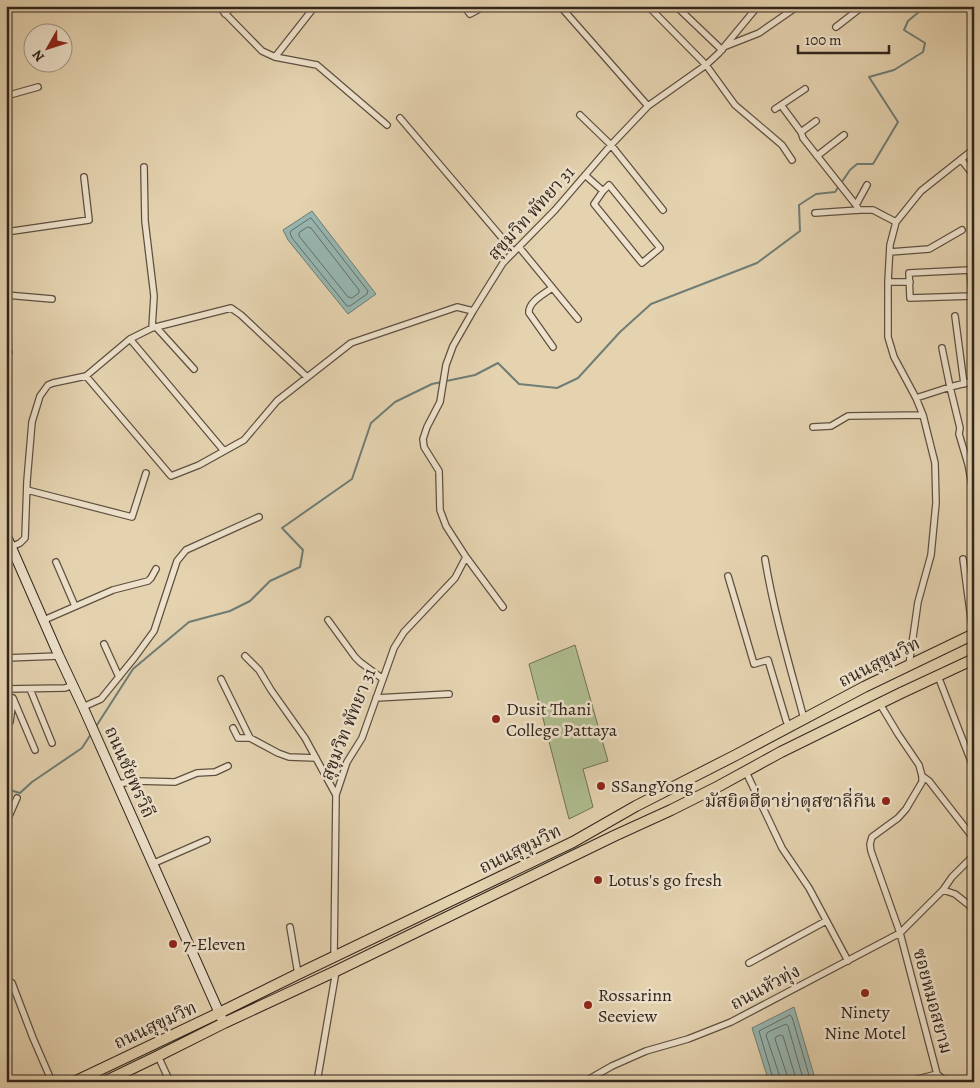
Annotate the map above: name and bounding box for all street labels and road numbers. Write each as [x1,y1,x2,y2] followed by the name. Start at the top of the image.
[482,161,580,265] street label: สุขุมวิท พัทยา 31
[834,631,924,693] street label: ถนนสุขุมวิท
[315,664,381,784] street label: สุขุมวิท พัทยา 31
[99,722,161,822] street label: ถนนชัยพรวิถี
[475,819,565,879] street label: ถนนสุขุมวิท
[907,946,959,1056] street label: ซอยหมอสยาม
[726,959,804,1015] street label: ถนนหัวทุ่ง
[110,995,200,1055] street label: ถนนสุขุมวิท

